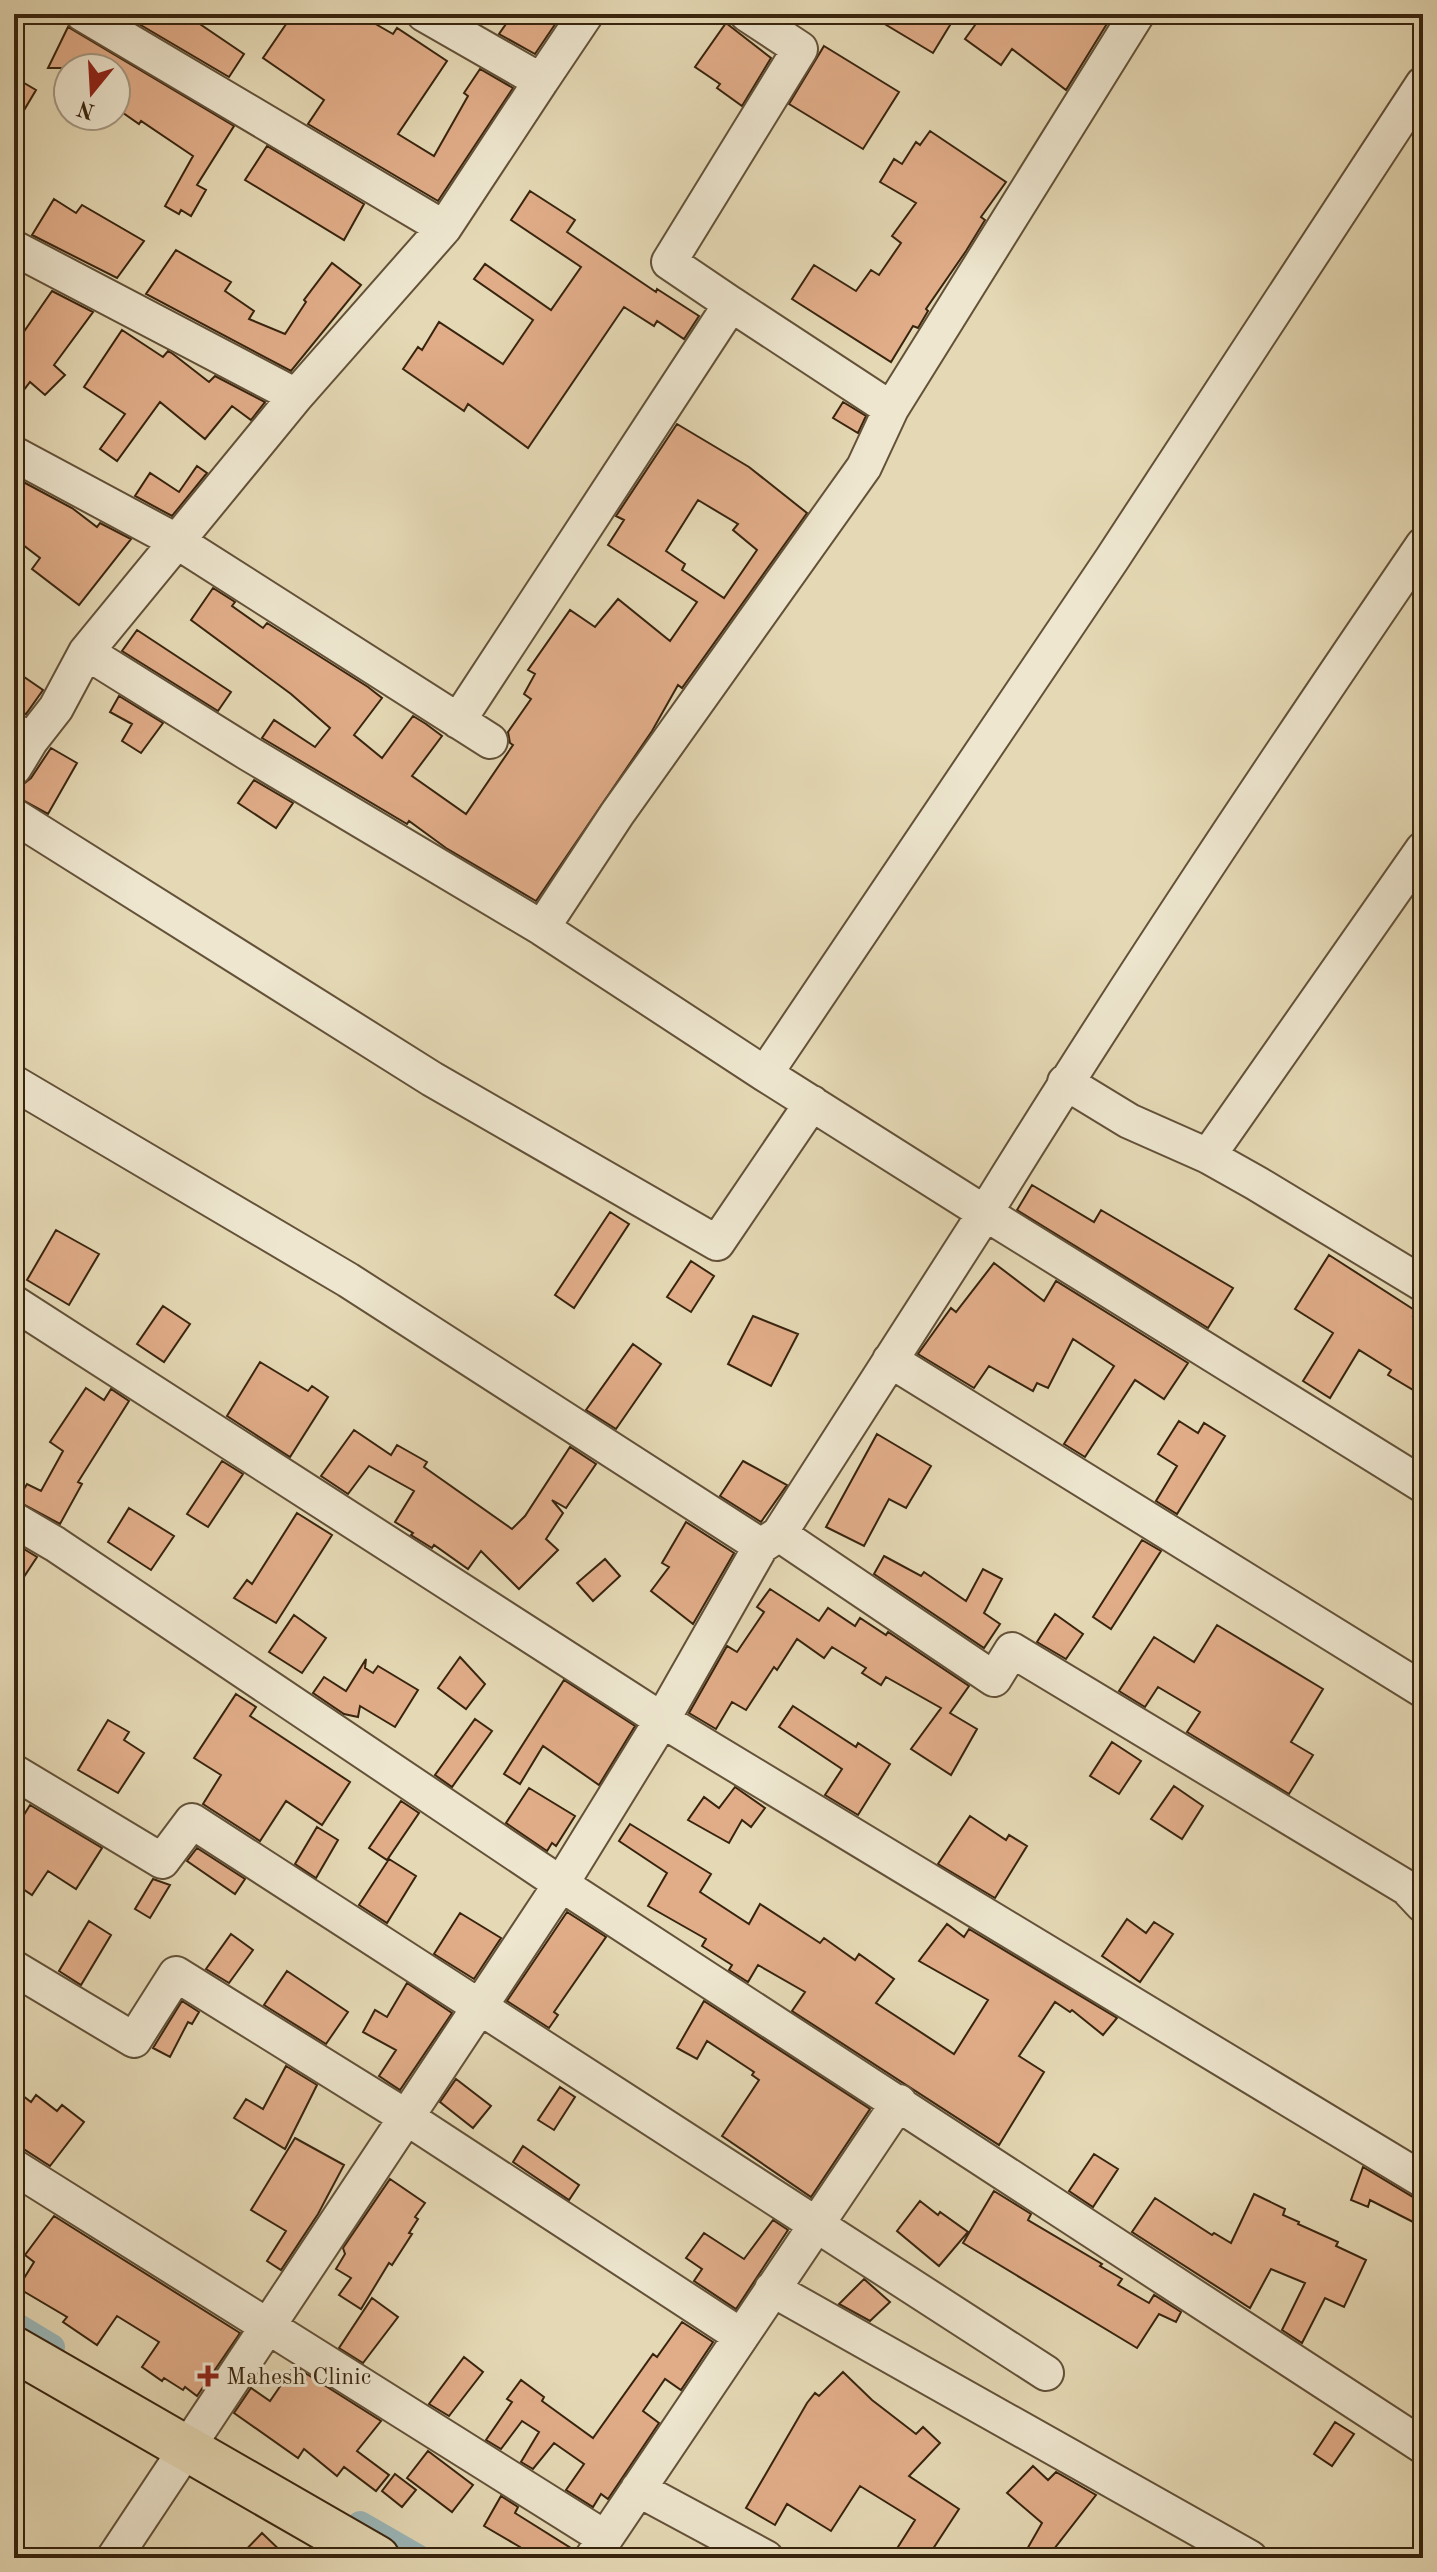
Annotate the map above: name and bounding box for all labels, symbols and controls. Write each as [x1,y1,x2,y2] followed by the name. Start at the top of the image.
[52,52,132,132] north arrow
[75,96,98,122] text: N
[197,2365,219,2387] marker: Mahesh Clinic
[226,2366,371,2390] place label: Mahesh Clinic

